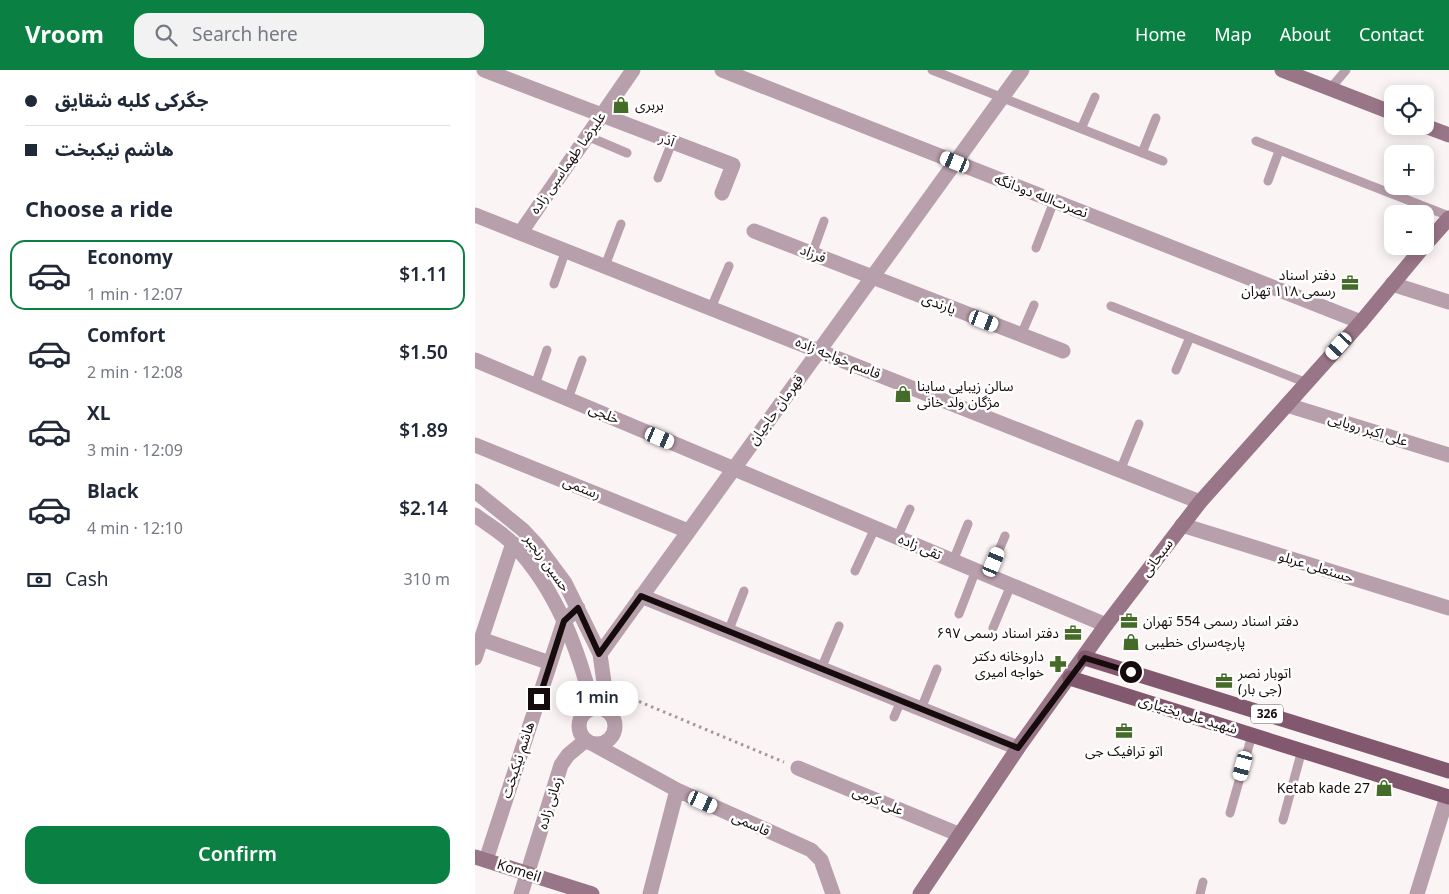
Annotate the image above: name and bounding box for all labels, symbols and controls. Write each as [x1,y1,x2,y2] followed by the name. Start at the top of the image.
[25,10,104,61] text: Vroom
[134,13,484,58] search box
[192,15,298,55] text: Search here
[1135,16,1186,54] text: Home
[1214,16,1252,54] text: Map
[1280,16,1331,54] text: About
[1359,16,1424,54] text: Contact
[152,21,180,49] icon: search
[55,81,208,121] text: جگرکی کلبه شقایق
[1384,85,1434,255] map controls
[1384,85,1434,135] button: locate
[635,91,664,120] place label: بربری
[611,95,631,115] shop icon: بربری
[521,105,615,221] street label: علیرضا طهماسبی زاده
[654,123,680,157] street label: آذر
[55,130,174,170] text: هاشم نیکبخت
[1384,145,1434,195] button: +
[938,149,971,175] car
[990,165,1093,227] street label: نصرت‌الله دودانگه
[25,187,173,233] text: Choose a ride
[1384,205,1434,255] button: −
[795,236,831,272] street label: فرزاد
[87,238,173,278] text: Economy
[27,253,72,298] icon: car
[399,255,448,295] text: $1.11
[1241,261,1336,306] place label: دفتر اسناد رسمی ۱۱۸ تهران
[1340,273,1360,293] office icon: دفتر اسناد رسمی ۱۱۸ تهران
[87,278,183,312] text: 1 min · 12:07
[918,284,960,324] street label: یارندی
[967,309,1000,333] car
[87,316,166,356] text: Comfort
[791,328,885,388] street label: قاسم خواجه زاده
[1323,330,1354,362] car
[27,331,72,376] icon: car
[399,333,448,373] text: $1.50
[87,356,183,390] text: 2 min · 12:08
[740,368,812,452] street label: قهرمان حاجیان
[917,372,1014,417] place label: سالن زیبایی ساینا مژگان ولد خانی
[893,384,913,404] shop icon: سالن زیبایی ساینا مژگان ولد خانی
[87,394,110,434] text: XL
[584,394,624,434] street label: خلجی
[1324,404,1412,456] street label: علی اکبر رویایی
[27,409,72,454] icon: car
[399,411,448,451] text: $1.89
[643,425,676,451] car
[87,434,183,468] text: 3 min · 12:09
[558,467,606,509] street label: رستمی
[87,472,139,512] text: Black
[27,487,72,532] icon: car
[399,489,448,529] text: $2.14
[87,512,183,546] text: 4 min · 12:10
[893,525,947,569] street label: تقی زاده
[515,527,578,599] street label: حسین رنجبر
[1133,532,1181,584] street label: سبحانی
[1275,542,1357,592] street label: حسنعلی عربلو
[981,545,1006,579] car
[65,560,109,600] text: Cash
[403,563,450,597] text: 310 m
[25,566,53,594] icon: cash
[1143,607,1299,636] place label: دفتر اسناد رسمی 554 تهران
[1119,611,1139,631] office icon: دفتر اسناد رسمی 554 تهران
[936,619,1059,648] place label: دفتر اسناد رسمی ۶۹۷
[1063,623,1083,643] office icon: دفتر اسناد رسمی ۶۹۷
[1145,628,1245,657] place label: پارچه‌سرای خطیبی
[1121,632,1141,652] shop icon: پارچه‌سرای خطیبی
[972,642,1044,687] place label: داروخانه دکتر خواجه امیری
[1048,654,1068,674] pharmacy icon: داروخانه دکتر خواجه امیری
[1237,659,1291,704] place label: اتوبار نصر (جی بار)
[1120,661,1142,683] route start
[1214,671,1234,691] office icon: اتوبار نصر (جی بار)
[575,681,619,715] text: 1 min
[557,682,639,716] callout: 1 min
[1135,686,1241,744] street label: شهید علی بختیاری
[528,688,550,710] route end
[1251,704,1283,724] road number: 326
[492,718,544,802] street label: هاشم نیکبخت
[1114,721,1134,741] office icon: اتو ترافیک جی
[1085,737,1163,766] place label: اتو ترافیک جی
[1231,750,1254,782] car
[528,773,572,833] street label: زمانی زاده
[1277,774,1370,803] place label: Ketab kade 27
[848,777,908,825] street label: علی کرمی
[1374,778,1394,798] shop icon: Ketab kade 27
[686,789,719,815] car
[727,803,775,845] street label: قاسمی
[25,826,450,884] button: Confirm
[493,850,545,892] street label: Komeil

